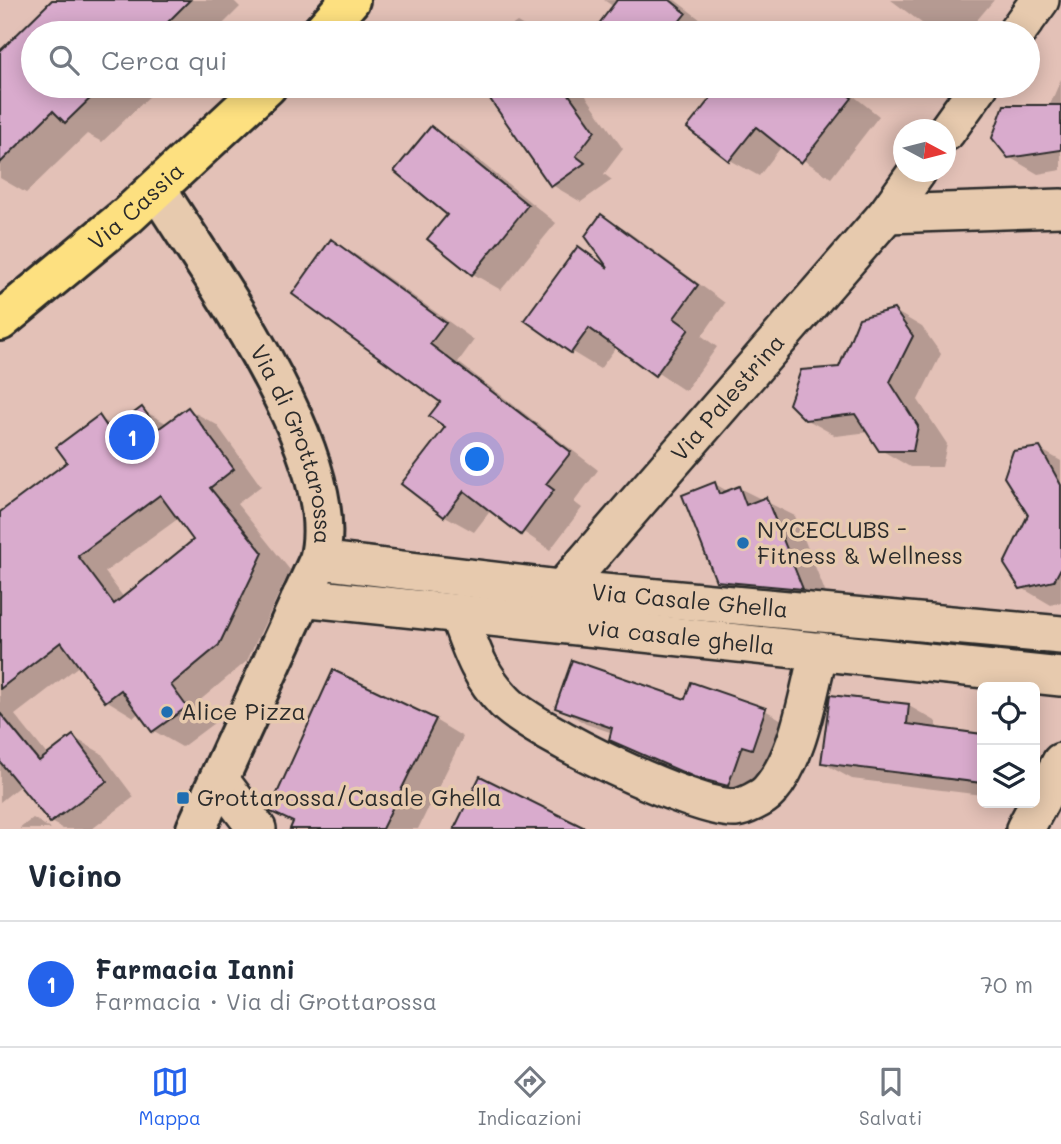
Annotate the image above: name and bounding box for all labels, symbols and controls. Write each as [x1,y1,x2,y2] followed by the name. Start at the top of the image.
[21,21,1040,98] search box
[45,41,83,79] icon: search
[101,43,227,77] text: Cerca qui
[893,119,956,182] north arrow
[81,155,189,256] street label: Via Cassia
[664,327,790,467] street label: Via Palestrina
[244,339,339,545] street label: Via di Grottarossa
[109,411,155,463] pin: 1
[460,442,494,476] your location
[757,514,963,570] place label: NYCECLUBS - Fitness & Wellness
[735,535,751,551] marker: NYCECLUBS - Fitness & Wellness
[590,576,789,624] street label: Via Casale Ghella
[586,611,776,661] street label: via casale ghella
[977,682,1040,808] map controls
[977,682,1040,745] button: locate
[181,696,306,726] place label: Alice Pizza
[159,704,175,720] marker: Alice Pizza
[977,745,1040,808] button: layers
[197,782,502,812] place label: Grottarossa/Casale Ghella
[175,790,191,806] marker: Grottarossa/Casale Ghella
[28,855,122,895] text: Vicino
[95,952,295,986] text: Farmacia Ianni
[46,969,56,999] text: 1
[980,969,1033,999] text: 70 m
[95,986,437,1016] text: Farmacia · Via di Grottarossa
[139,1063,201,1130] tab: Mappa
[478,1063,582,1130] tab: Indicazioni
[859,1063,922,1130] tab: Salvati

